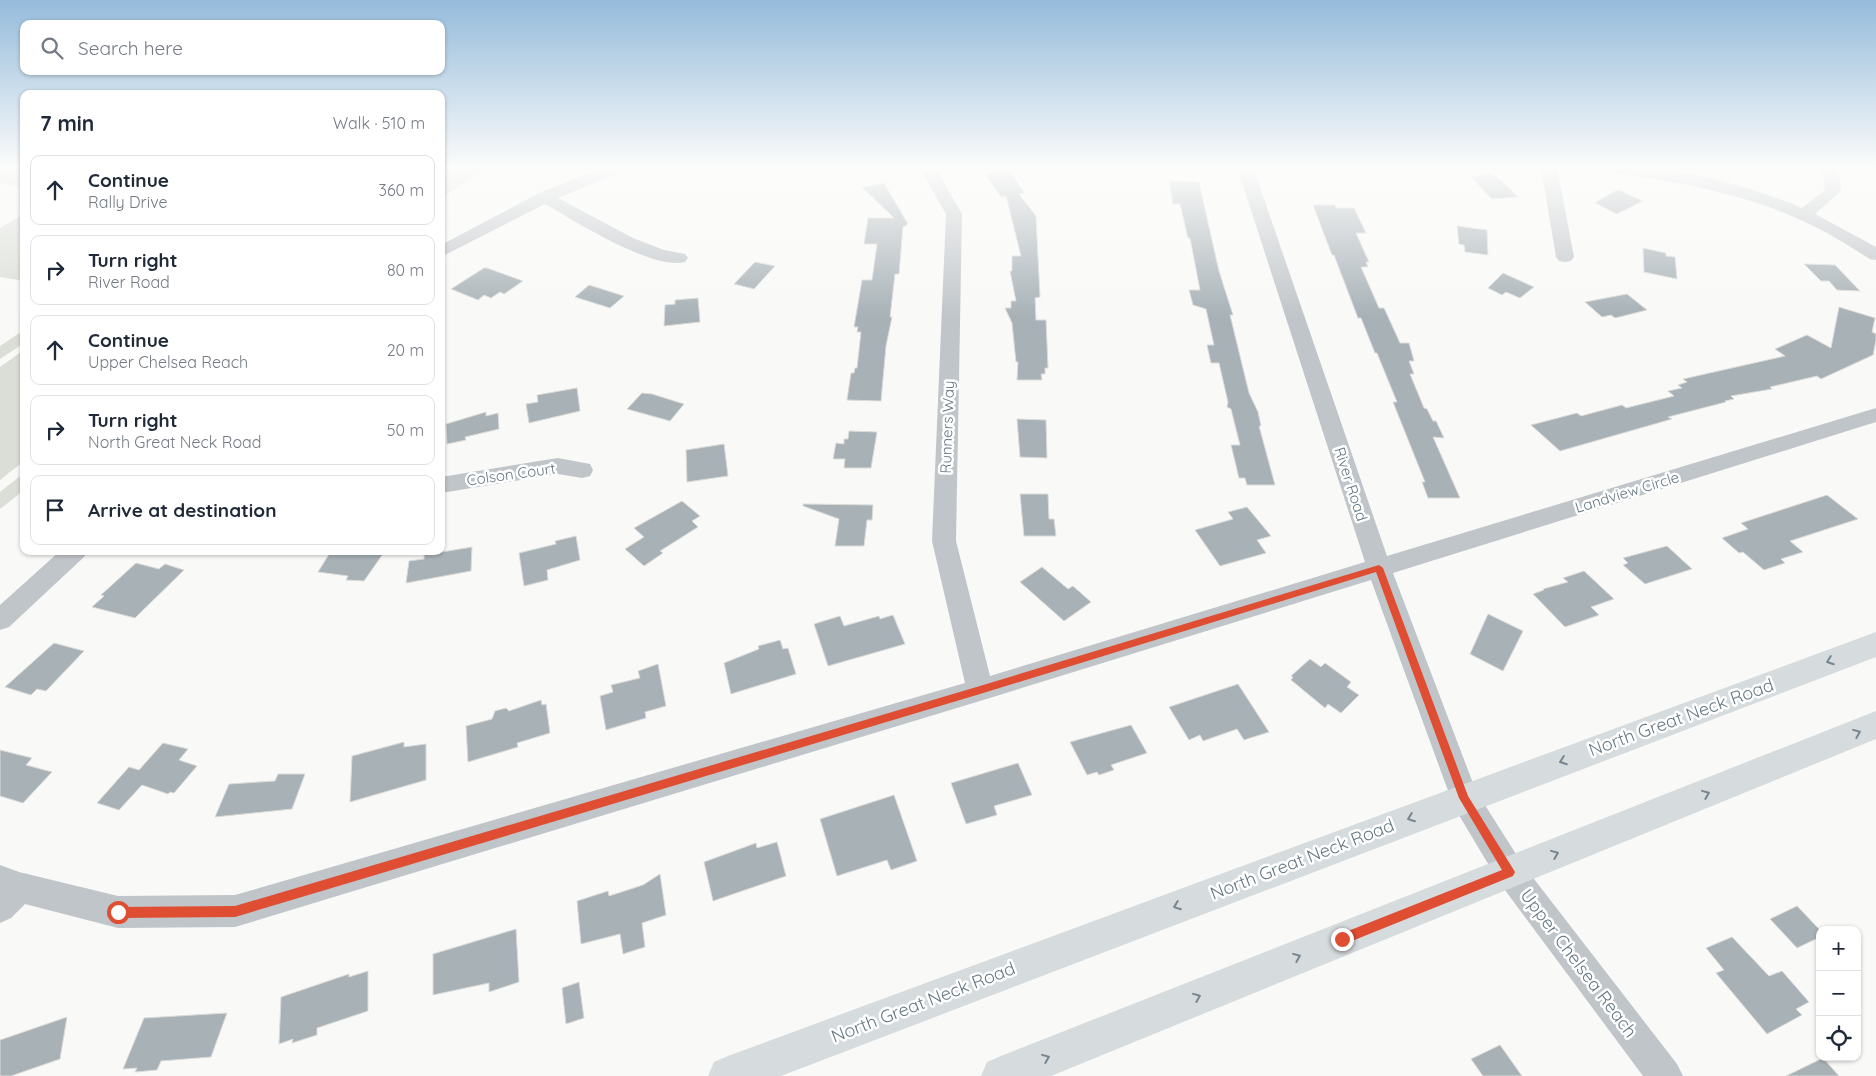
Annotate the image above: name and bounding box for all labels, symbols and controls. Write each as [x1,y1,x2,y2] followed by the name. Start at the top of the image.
[20,20,445,75] search box
[38,34,66,62] icon: search
[78,36,183,60] text: Search here
[40,110,94,136] text: 7 min
[333,113,425,133] text: Walk · 510 m
[88,168,169,192] text: Continue
[41,176,69,204] icon: ahead
[379,180,424,200] text: 360 m
[88,192,168,212] text: Rally Drive
[88,248,177,272] text: Turn right
[41,256,69,284] icon: right
[387,260,424,280] text: 80 m
[88,272,170,292] text: River Road
[88,328,169,352] text: Continue
[41,336,69,364] icon: ahead
[387,340,424,360] text: 20 m
[88,352,248,372] text: Upper Chelsea Reach
[936,380,958,474] street label: Runners Way
[88,408,177,432] text: Turn right
[41,416,69,444] icon: right
[387,420,424,440] text: 50 m
[88,432,261,452] text: North Great Neck Road
[1330,445,1372,523] street label: River Road
[465,458,557,490] street label: Colson Court
[1573,467,1681,517] street label: Landview Circle
[41,496,69,524] icon: arrive
[88,498,277,522] text: Arrive at destination
[1827,655,1835,665] one-way arrow
[1585,673,1777,761] street label: North Great Neck Road
[1852,729,1861,739] one-way arrow
[1560,755,1568,765] one-way arrow
[1701,789,1710,800] one-way arrow
[1407,812,1416,822] one-way arrow
[1207,813,1397,905] street label: North Great Neck Road
[1550,850,1559,860] one-way arrow
[1516,884,1642,1042] street label: Upper Chelsea Reach
[1173,900,1182,910] one-way arrow
[107,901,130,924] route start
[1816,926,1861,1061] map controls
[1816,926,1861,971] button: +
[1331,928,1354,951] route end
[1292,953,1301,964] one-way arrow
[828,956,1018,1048] street label: North Great Neck Road
[1816,971,1861,1016] button: −
[1192,993,1201,1004] one-way arrow
[1816,1016,1861,1061] button: locate
[1042,1054,1050,1064] one-way arrow

